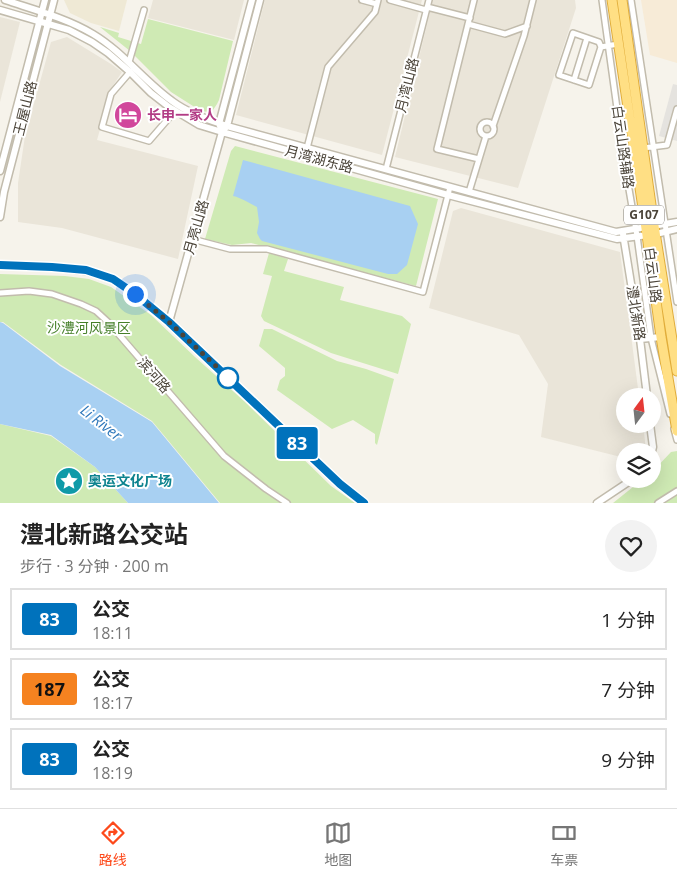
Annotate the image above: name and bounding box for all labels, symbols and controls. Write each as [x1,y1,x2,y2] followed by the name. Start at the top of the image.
[391,55,423,114] street label: 月湾山路
[9,78,41,137] street label: 王屋山路
[113,100,143,130] hotel icon: 长申一家人
[608,104,639,190] street label: 白云山路辅路
[147,105,217,124] place label: 长申一家人
[283,140,355,177] street label: 月湾湖东路
[179,197,212,256] street label: 月亮山路
[624,206,664,224] road number: G107
[641,246,666,304] street label: 白云山路
[123,282,148,307] your location
[623,284,650,342] street label: 澧北新路
[47,318,131,337] park label: 沙澧河风景区
[133,353,175,397] street label: 滨河路
[217,367,239,389] unlabelled marker
[616,388,661,432] north arrow
[616,388,661,488] map controls
[77,400,127,445] water label: Li River
[274,427,320,459] line badge: 83
[287,431,307,455] text: 83
[616,443,661,488] button: layers
[54,466,84,496] place icon: 奥运文化广场
[88,471,172,490] place label: 奥运文化广场
[20,517,188,550] text: 澧北新路公交站
[605,520,657,572] button: heart
[20,555,169,577] text: 步行 · 3 分钟 · 200 m
[92,596,130,622] text: 公交
[39,607,60,631] text: 83
[601,607,655,633] text: 1 分钟
[92,622,133,644] text: 18:11
[92,666,130,692] text: 公交
[34,677,65,701] text: 187
[601,677,655,703] text: 7 分钟
[92,692,133,714] text: 18:17
[92,736,130,762] text: 公交
[39,747,60,771] text: 83
[601,747,655,773] text: 9 分钟
[92,762,133,784] text: 18:19
[99,819,127,869] tab: 路线
[324,819,352,869] tab: 地图
[550,819,578,869] tab: 车票

